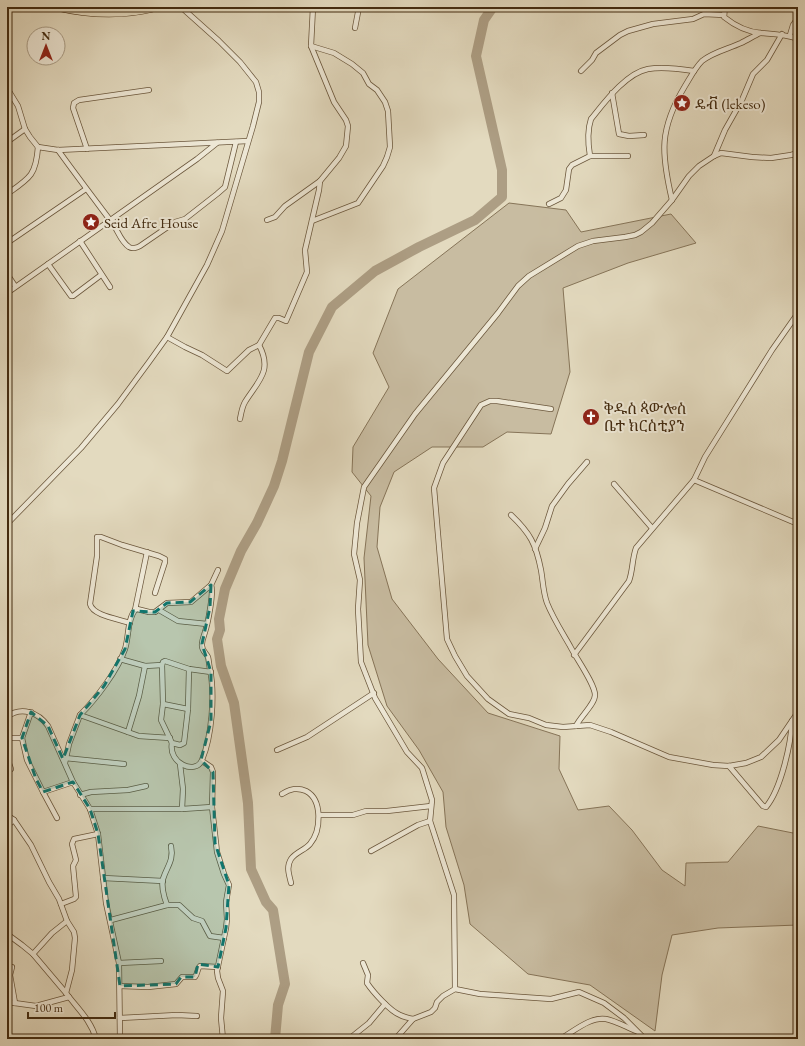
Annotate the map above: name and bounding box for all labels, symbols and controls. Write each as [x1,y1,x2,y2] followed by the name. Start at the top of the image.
[26,26,66,66] north arrow
[42,29,51,43] text: N
[672,93,692,113] place icon: ዴቭ (lekeso)
[695,94,766,113] place label: ዴቭ (lekeso)
[81,212,101,232] place icon: Seid Afre House
[104,213,198,232] place label: Seid Afre House
[604,399,686,435] place label: ቅዱስ ጳውሎስ ቤተ ክርስቲያን
[581,407,601,427] church icon: ቅዱስ ጳውሎስ ቤተ ክርስቲያን
[28,994,115,1020] scale bar
[34,1000,64,1016] text: 100 m

